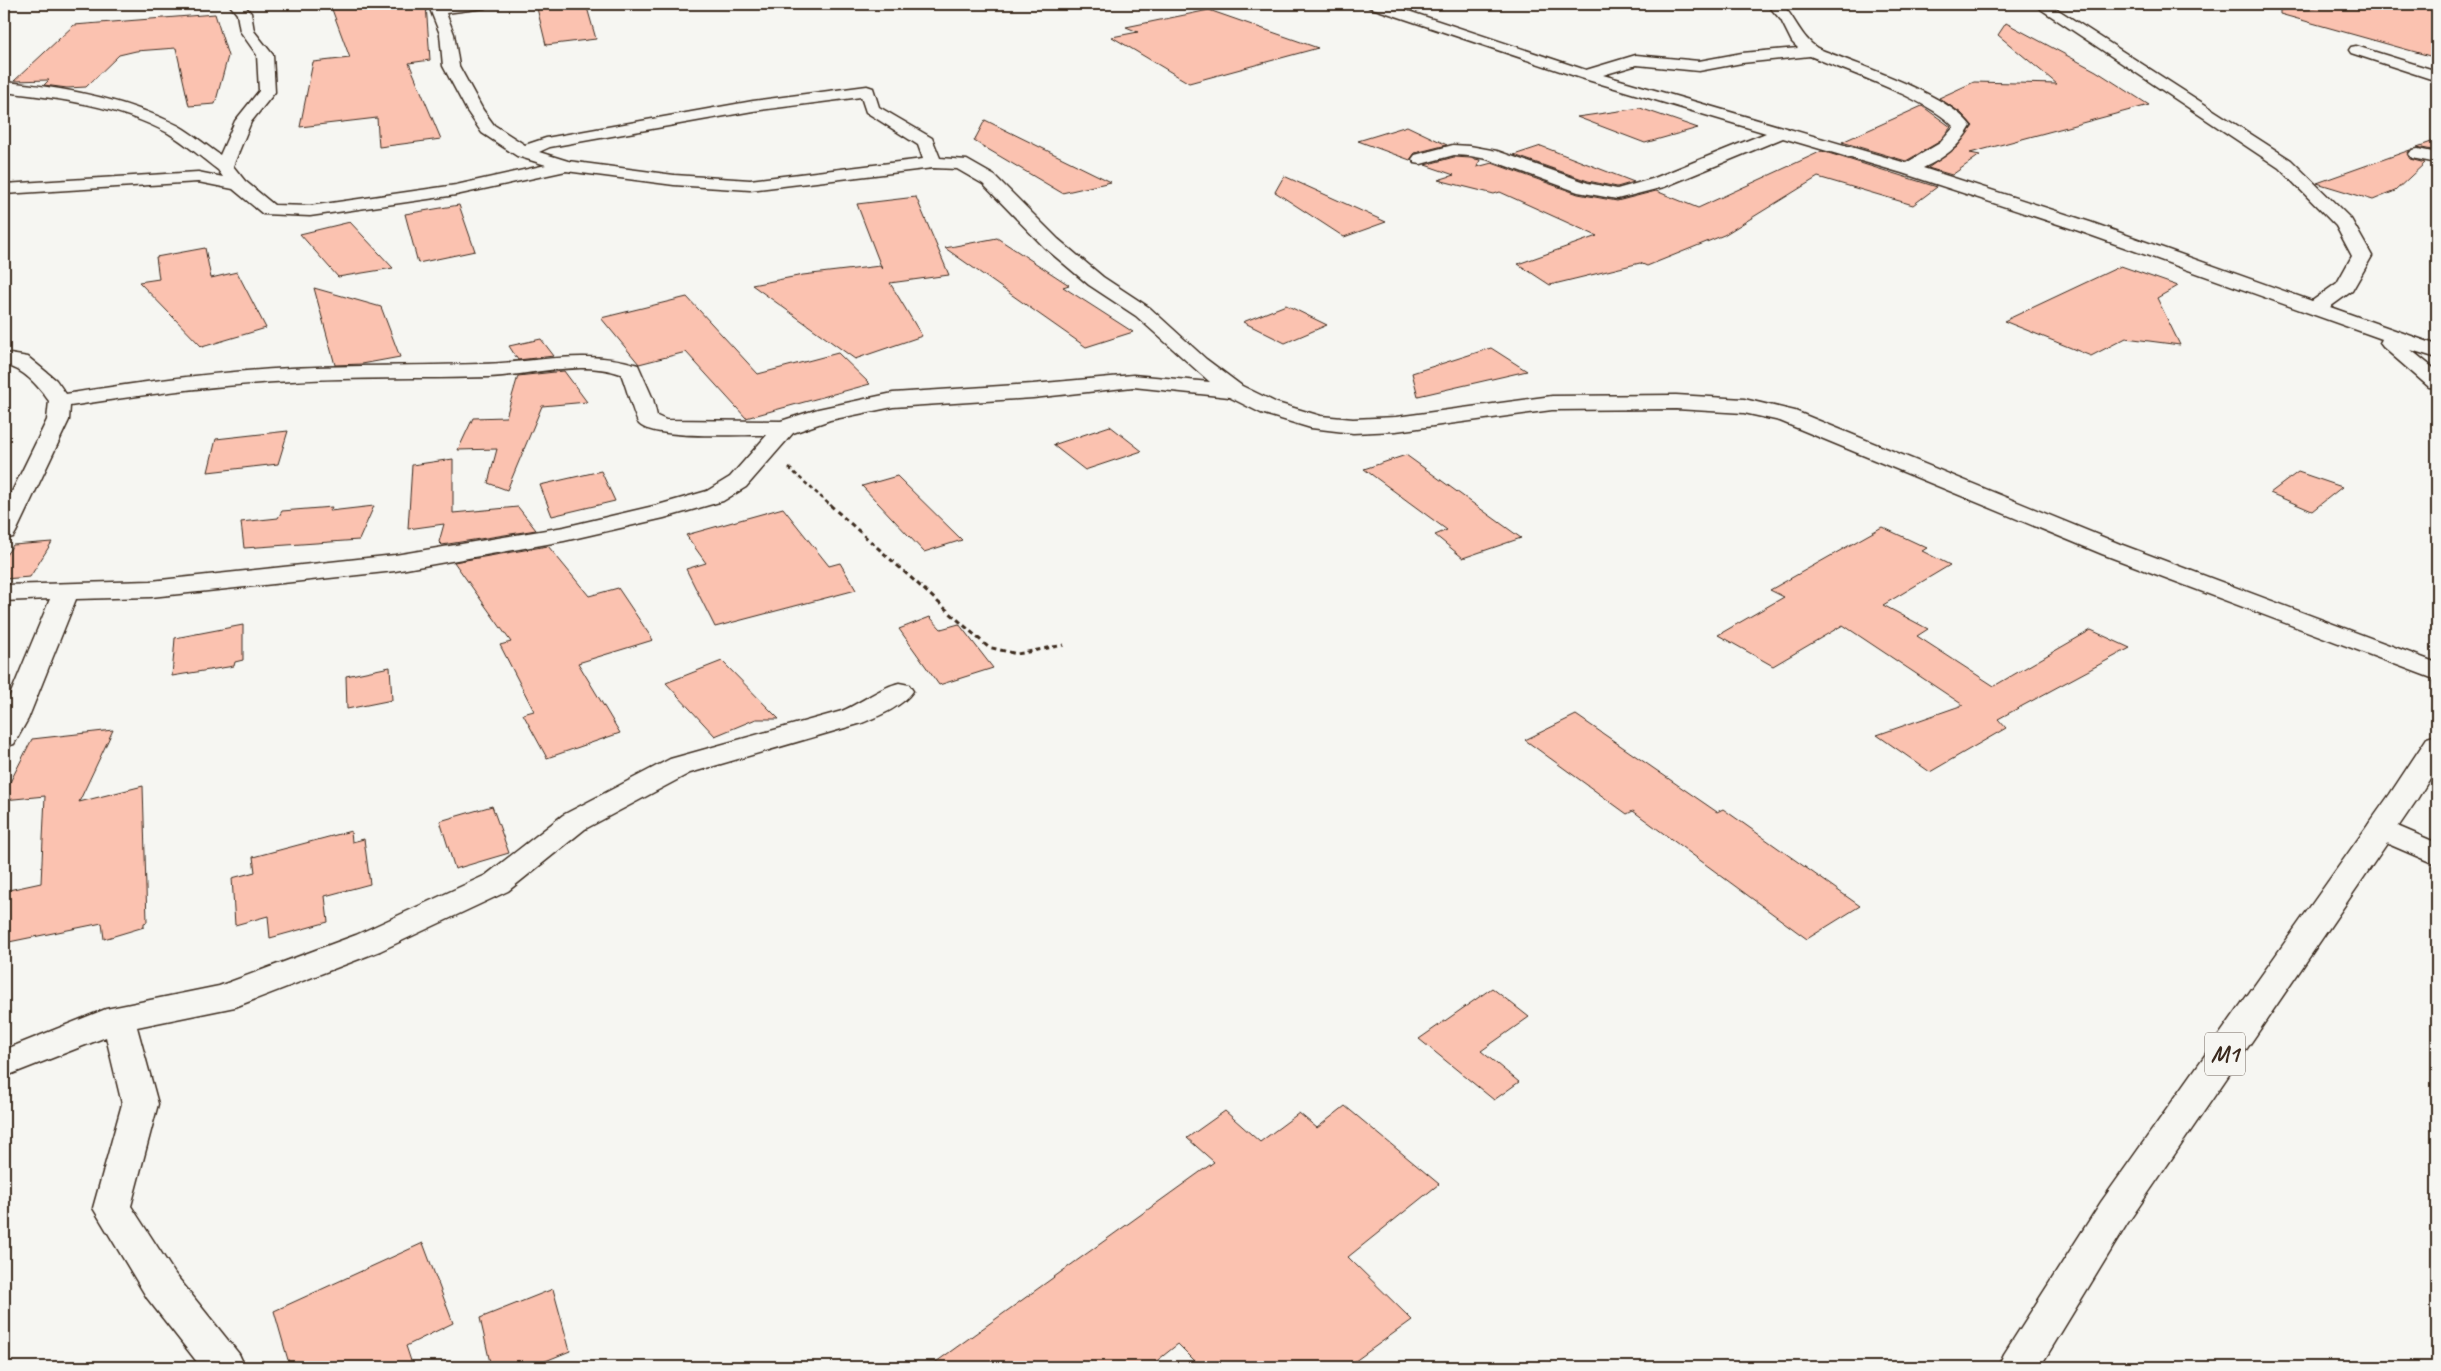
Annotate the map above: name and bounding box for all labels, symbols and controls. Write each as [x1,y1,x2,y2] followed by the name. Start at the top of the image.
[2205,1032,2245,1076] road number: M1

